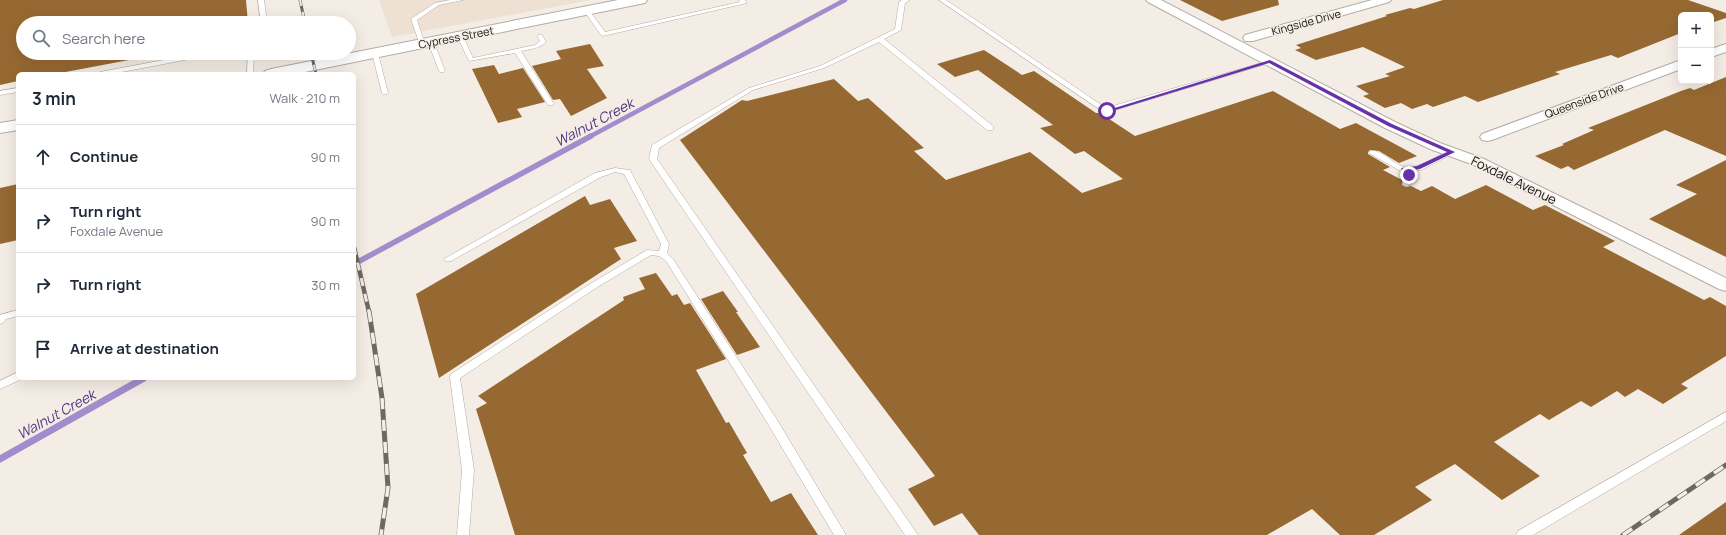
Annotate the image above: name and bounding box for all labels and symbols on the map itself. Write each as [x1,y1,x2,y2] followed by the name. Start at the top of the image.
[1270,5,1343,38] street label: Kingside Drive
[417,22,495,52] street label: Cypress Street
[1542,79,1626,121] street label: Queenside Drive
[551,92,639,151] water label: Walnut Creek
[1098,102,1116,120] route start
[1468,151,1560,209] street label: Foxdale Avenue
[1400,166,1418,184] route end
[13,384,100,443] water label: Walnut Creek

